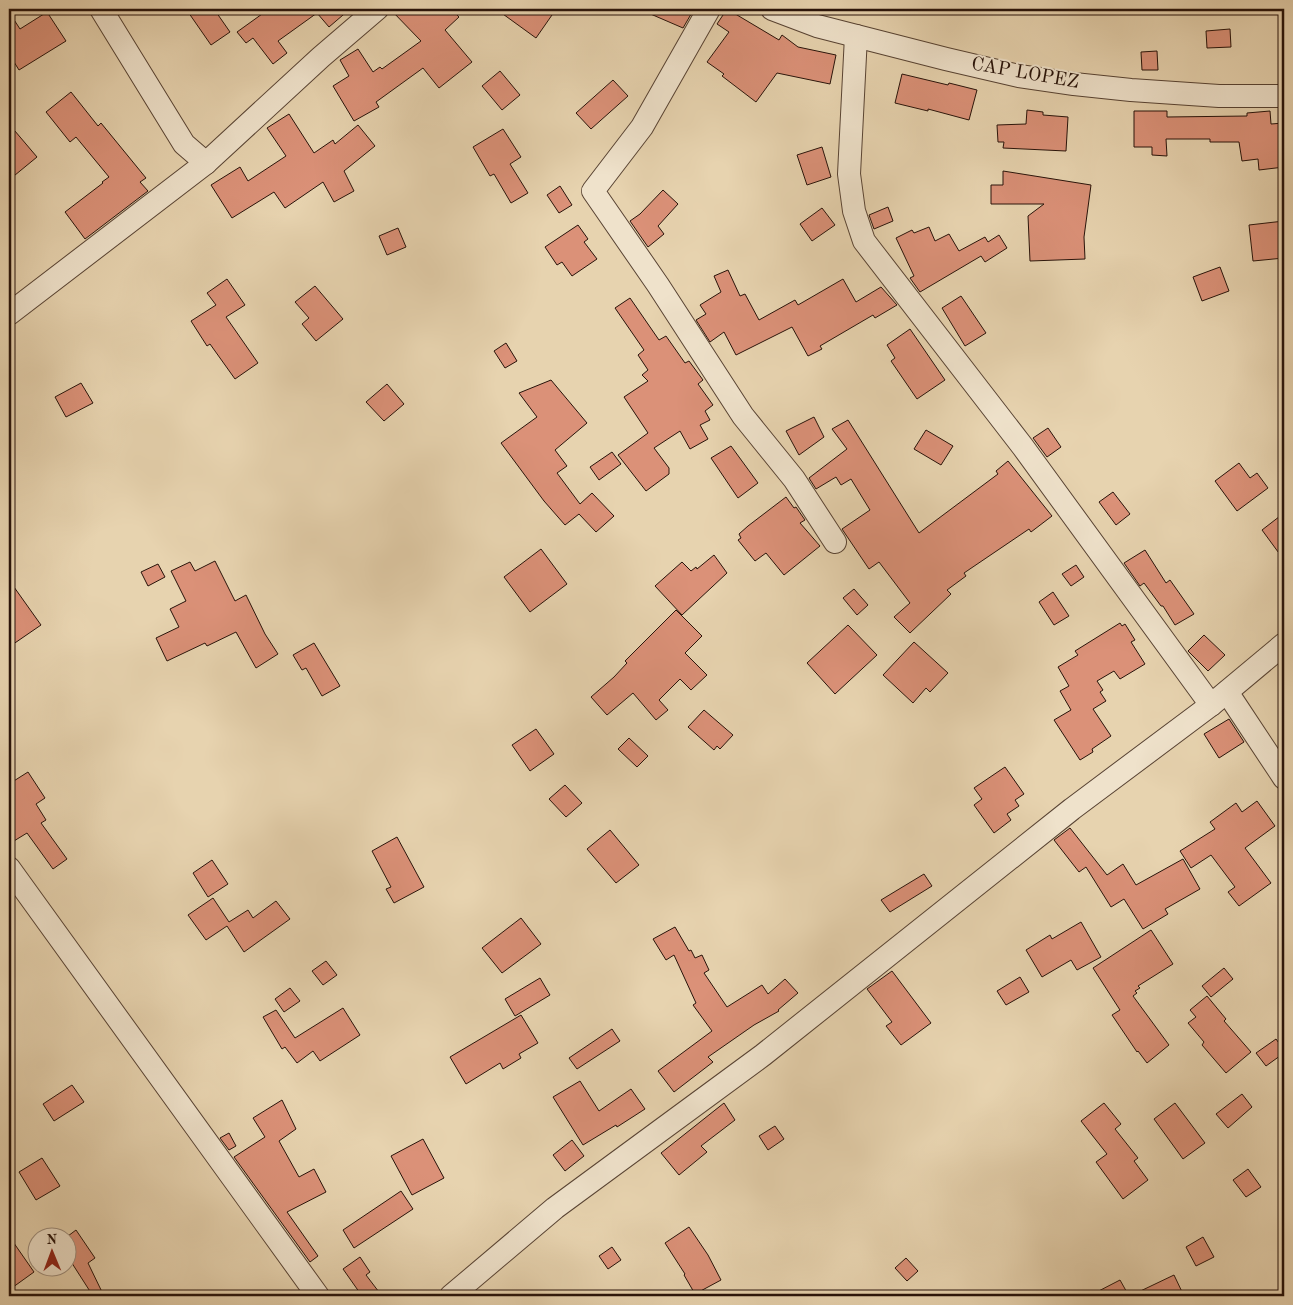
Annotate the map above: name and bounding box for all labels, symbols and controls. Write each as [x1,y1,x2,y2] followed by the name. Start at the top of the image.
[970,55,1080,93] street label: CAP LOPEZ
[28,1228,78,1278] north arrow
[46,1233,58,1247] text: N

